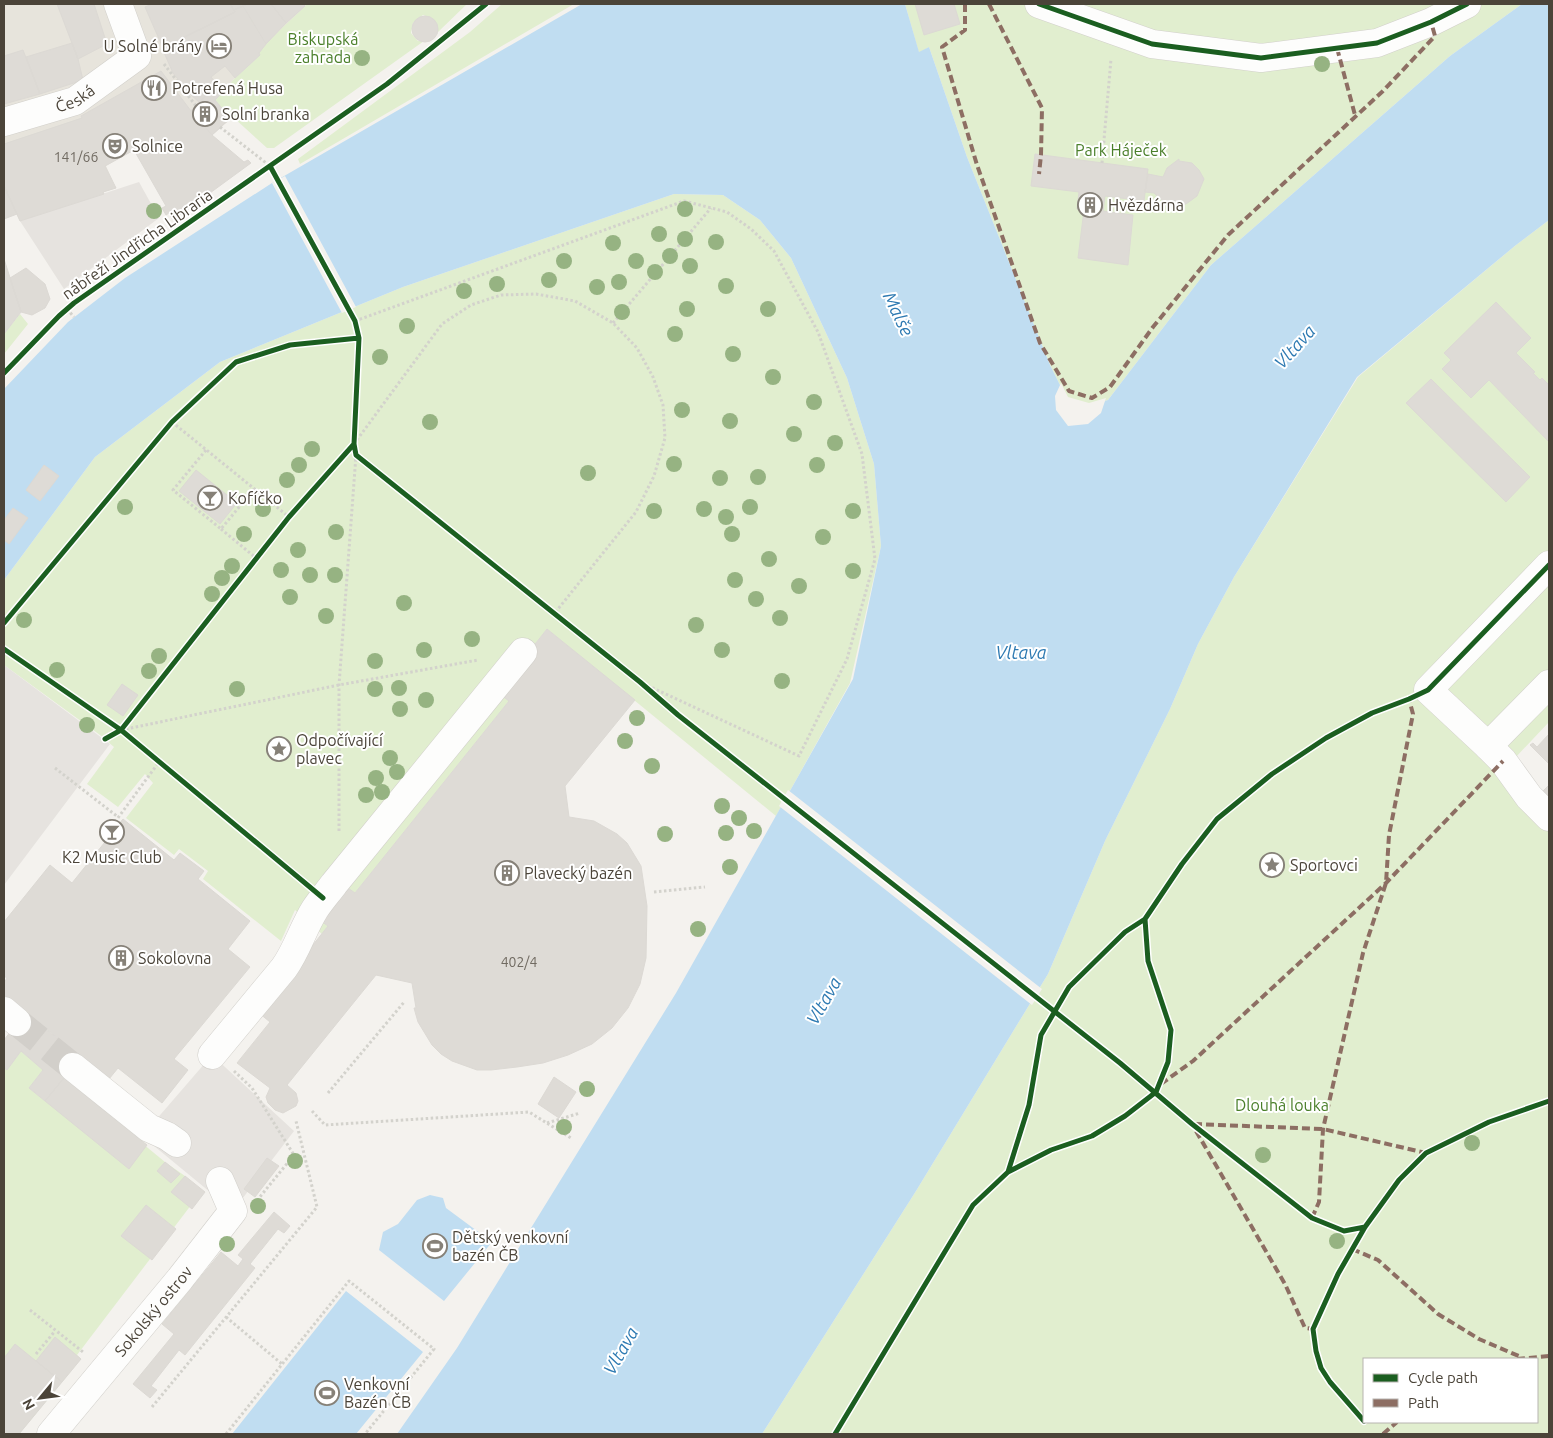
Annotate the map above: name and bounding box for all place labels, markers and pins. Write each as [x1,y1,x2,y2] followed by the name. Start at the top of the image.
[206,33,232,59] hotel icon: U Solné brány
[103,37,202,55] place label: U Solné brány
[141,75,167,101] restaurant icon: Potrefená Husa
[172,79,283,97] place label: Potrefená Husa
[192,101,218,127] building icon: Solní branka
[222,105,310,123] place label: Solní branka
[102,133,128,159] theatre icon: Solnice
[132,137,183,155] place label: Solnice
[1077,192,1103,218] building icon: Hvězdárna
[1108,196,1184,214] place label: Hvězdárna
[197,485,223,511] bar icon: Kofíčko
[228,489,282,507] place label: Kofíčko
[296,731,384,767] place label: Odpočívající plavec
[266,736,292,762] place icon: Odpočívající plavec
[99,819,125,845] bar icon: K2 Music Club
[62,848,162,866] place label: K2 Music Club
[1259,852,1285,878] place icon: Sportovci
[1290,856,1358,874] place label: Sportovci
[494,860,520,886] building icon: Plavecký bazén
[524,864,632,882] place label: Plavecký bazén
[108,945,134,971] building icon: Sokolovna
[138,949,212,967] place label: Sokolovna
[452,1228,570,1264] place label: Dětský venkovní bazén ČB
[422,1233,448,1259] sports icon: Dětský venkovní bazén ČB
[344,1375,411,1411] place label: Venkovní Bazén ČB
[314,1380,340,1406] sports icon: Venkovní Bazén ČB

